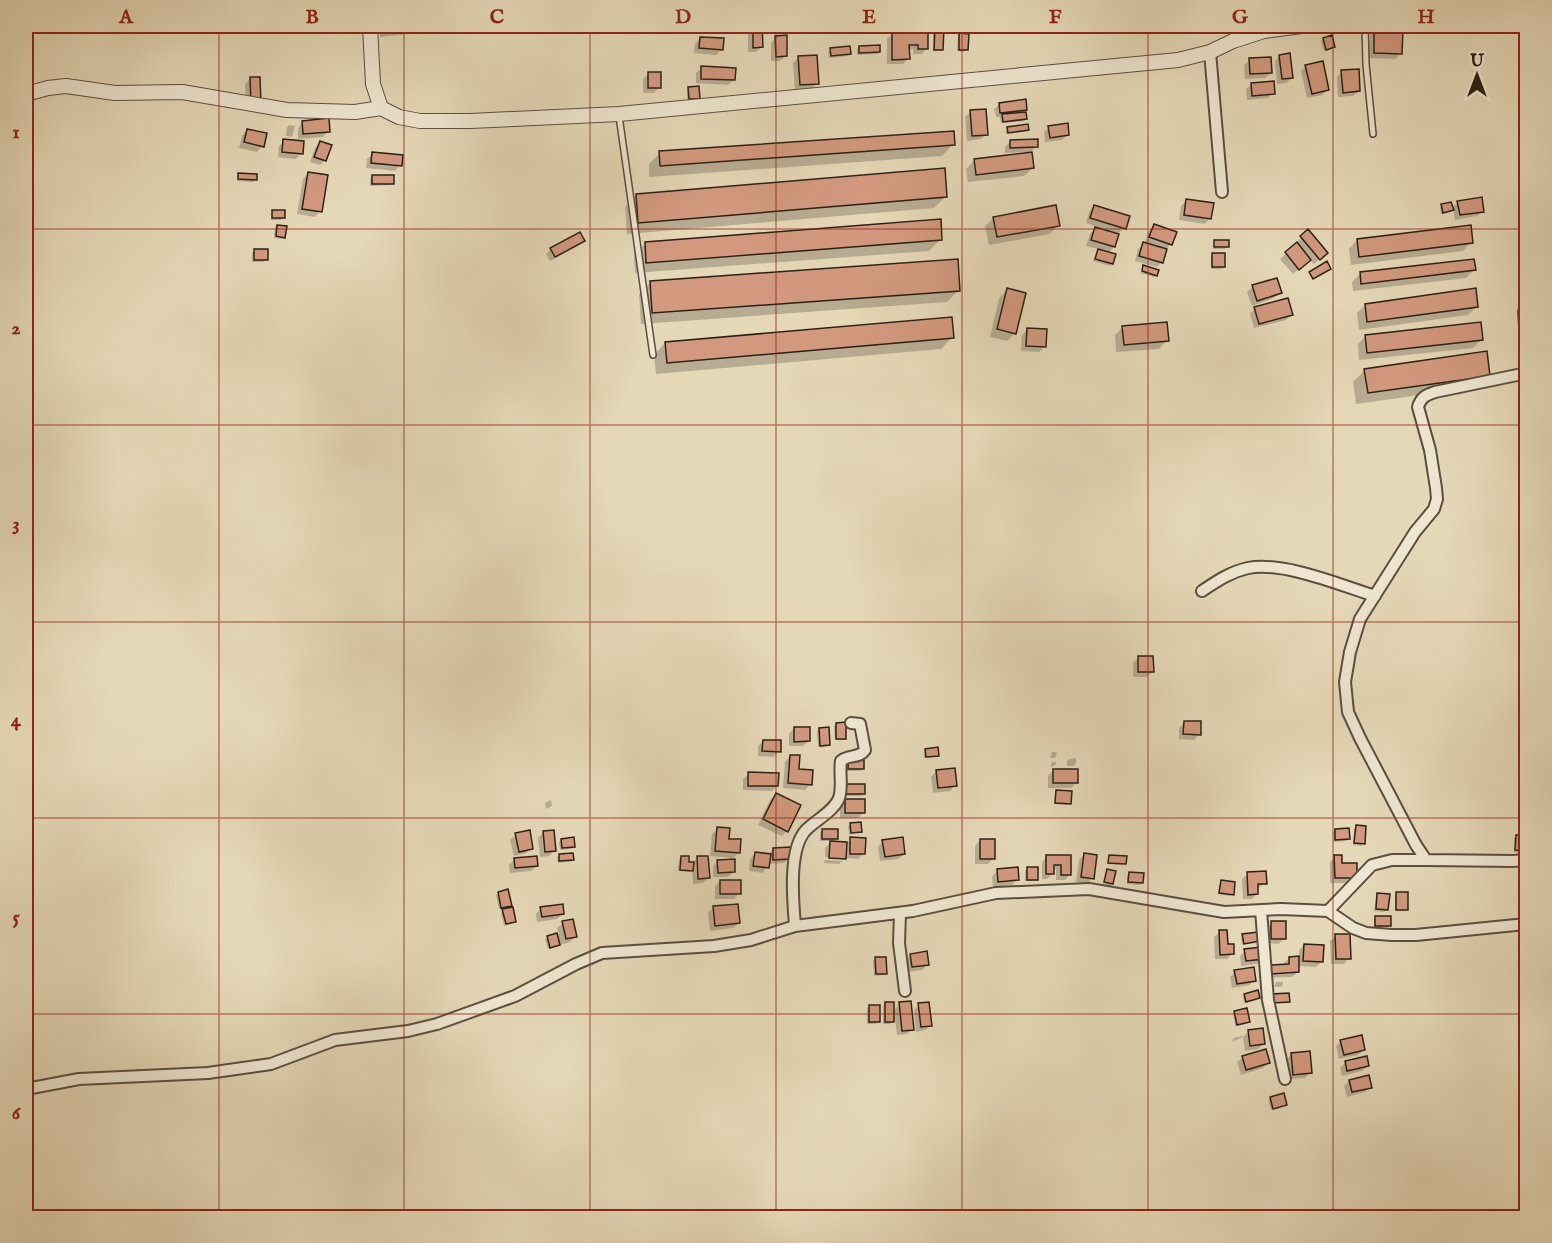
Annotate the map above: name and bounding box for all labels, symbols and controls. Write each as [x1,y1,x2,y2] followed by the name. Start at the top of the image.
[118,5,134,30] text: A
[305,5,319,30] text: B
[490,5,504,30] text: C
[675,5,691,30] text: D
[862,5,876,30] text: E
[1049,5,1062,30] text: F
[1232,5,1249,30] text: G
[1417,5,1435,30] text: H
[1447,45,1507,105] north arrow
[1469,52,1484,72] text: U
[12,120,20,145] text: 1
[11,316,21,341] text: 2
[12,512,20,537] text: 3
[11,708,22,733] text: 4
[12,905,20,930] text: 5
[12,1101,22,1126] text: 6

